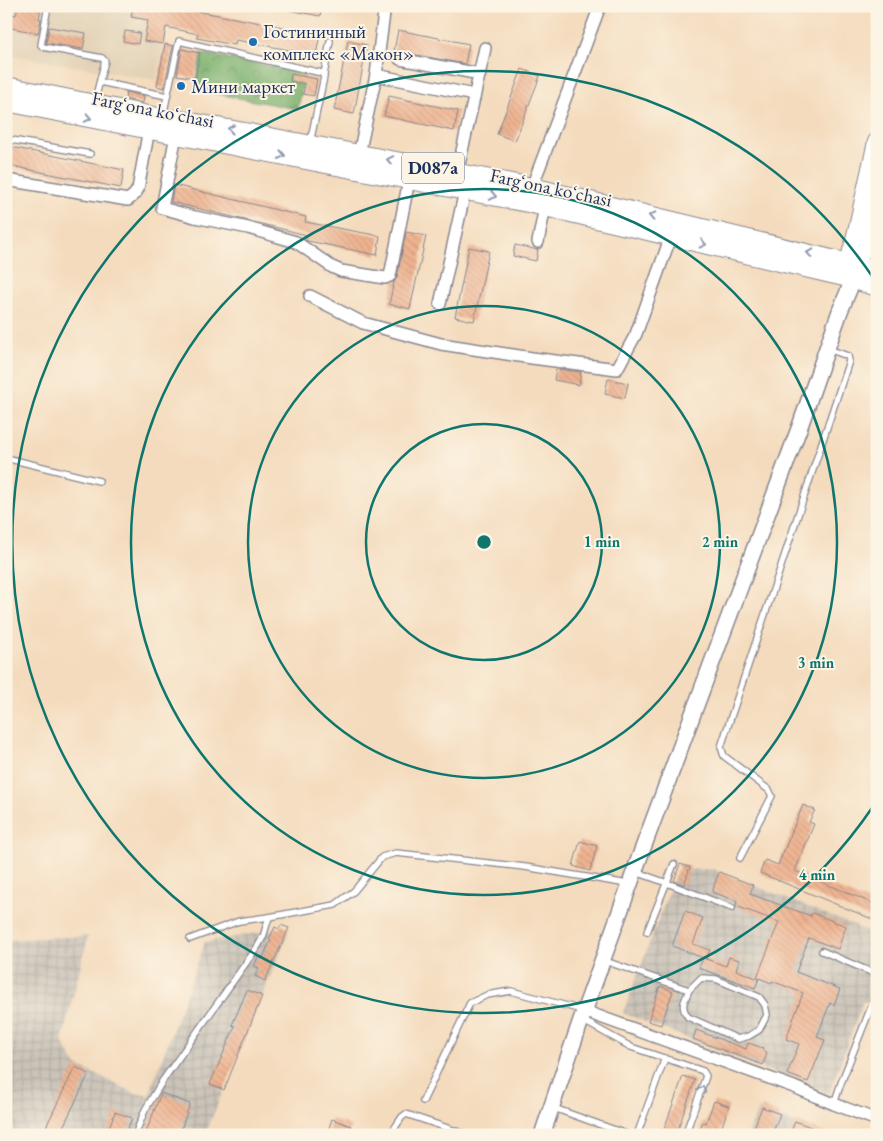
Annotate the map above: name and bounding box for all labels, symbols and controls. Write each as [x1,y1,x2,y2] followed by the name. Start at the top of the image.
[263,19,414,66] place label: Гостиничный комплекс «Макон»
[247,36,259,48] marker: Гостиничный комплекс «Макон»
[191,74,295,99] place label: Мини маркет
[175,80,187,92] marker: Мини маркет
[90,85,216,134] street label: Fargʻona koʻchasi
[84,112,93,123] one-way arrow
[226,125,235,135] one-way arrow
[278,150,287,160] one-way arrow
[402,152,464,184] road number: D087a
[386,155,395,166] one-way arrow
[488,162,614,213] street label: Fargʻona koʻchasi
[489,190,498,201] one-way arrow
[647,211,656,222] one-way arrow
[699,238,708,249] one-way arrow
[805,248,814,259] one-way arrow
[584,532,621,551] text: 1 min
[702,532,739,551] text: 2 min
[475,533,493,551] centre of rings
[798,653,835,672] text: 3 min
[799,865,836,884] text: 4 min
[696,1085,706,1094] one-way arrow

